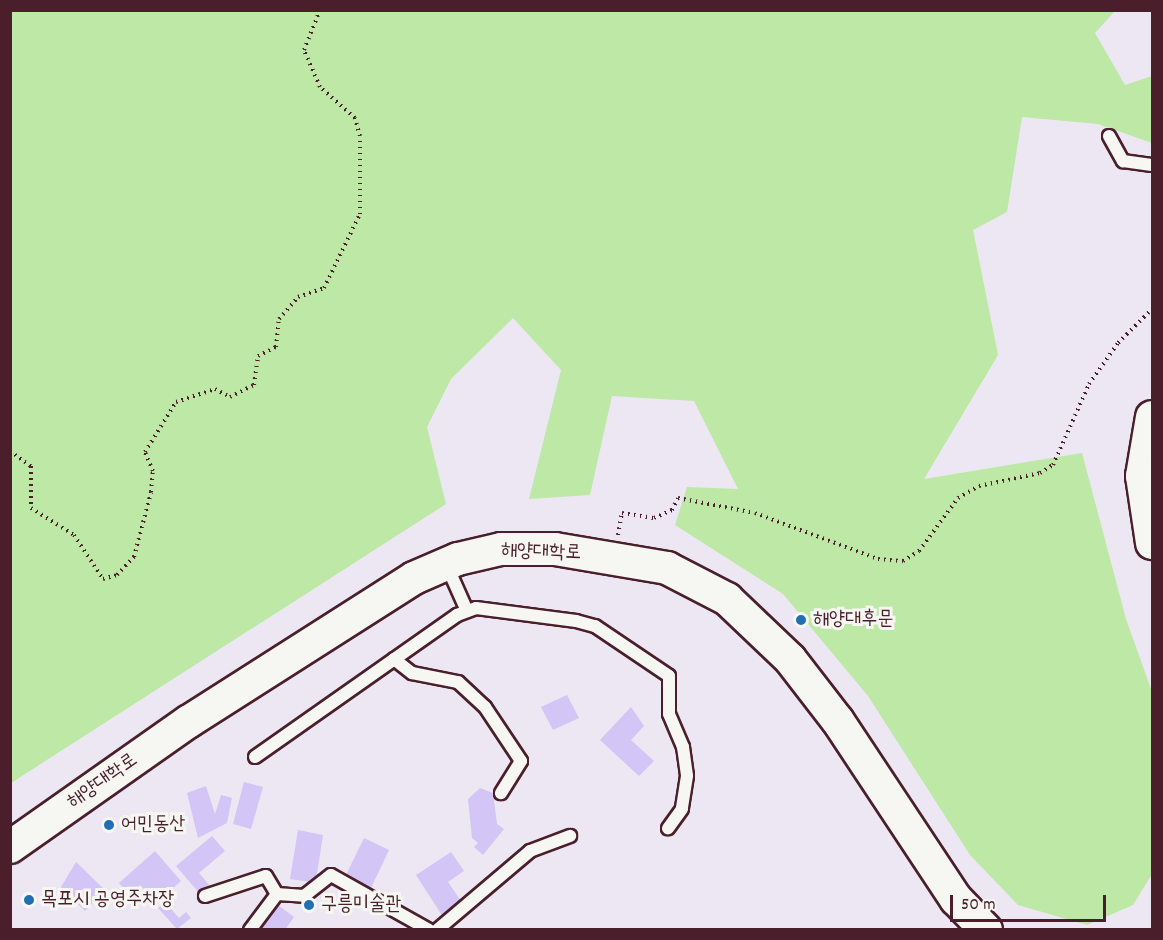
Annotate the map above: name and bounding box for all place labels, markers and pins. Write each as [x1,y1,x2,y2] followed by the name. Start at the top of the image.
[813,608,893,632] place label: 해양대후문
[794,613,808,627] marker: 해양대후문
[121,813,185,837] place label: 어민동산
[102,818,116,832] marker: 어민동산
[41,888,174,912] place label: 목포시 공영주차장
[22,893,36,907] marker: 목포시 공영주차장
[321,893,401,917] place label: 구릉미술관
[302,898,316,912] marker: 구릉미술관

